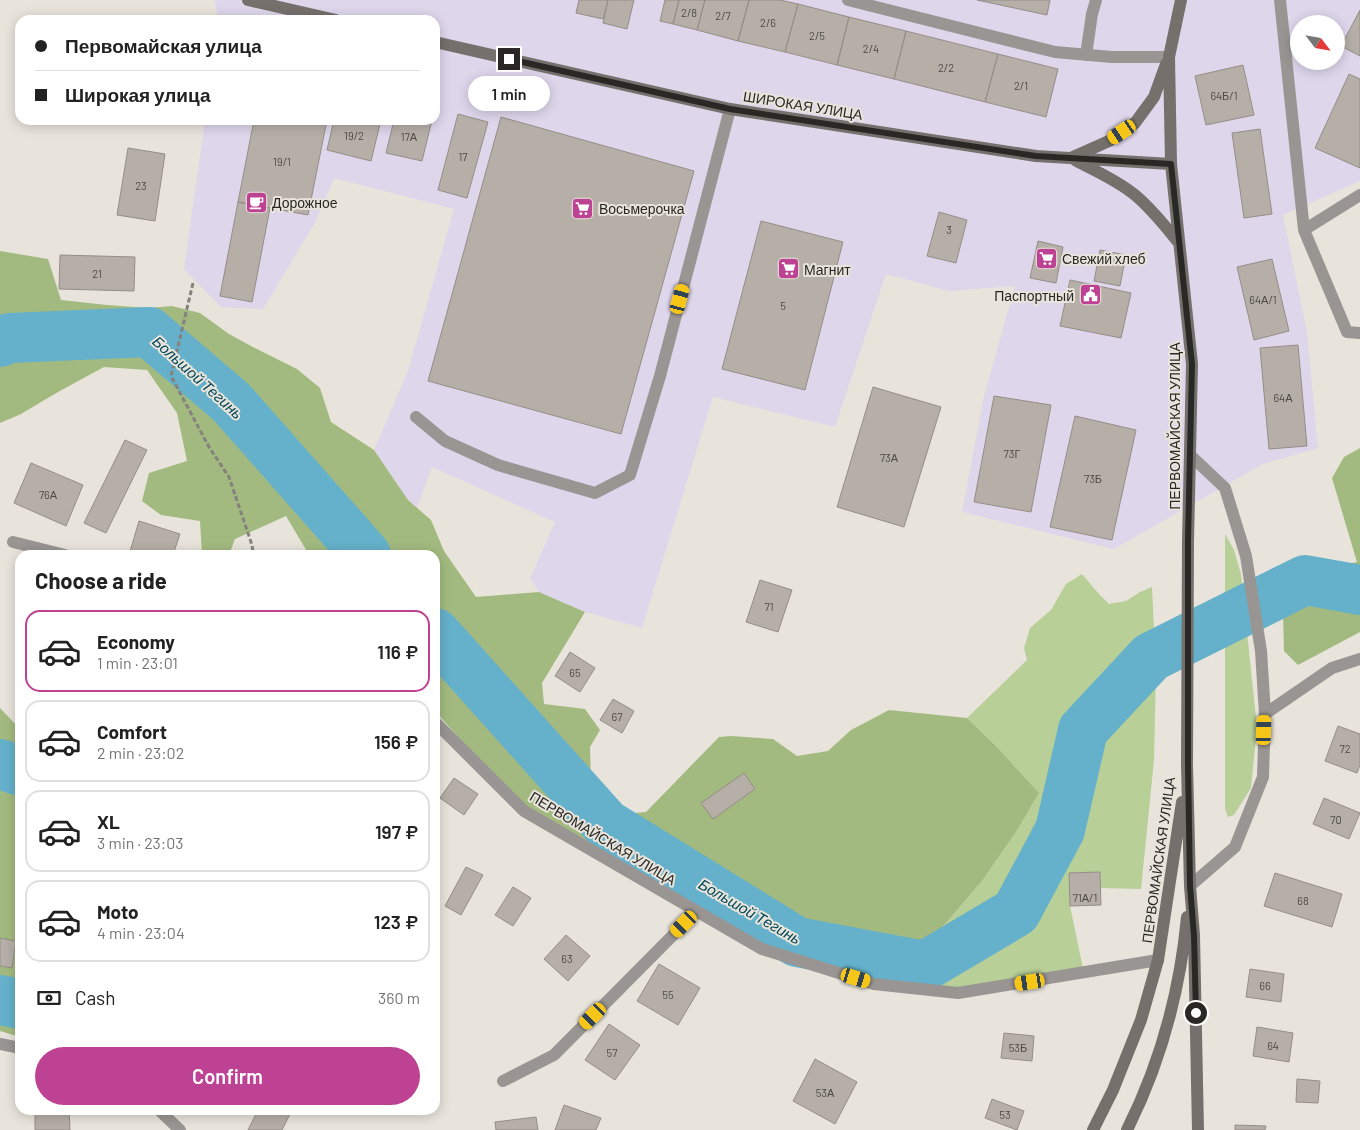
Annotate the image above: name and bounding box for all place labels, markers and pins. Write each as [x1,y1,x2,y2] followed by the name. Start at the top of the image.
[244,190,268,214] cafe icon: Дорожное
[272,194,338,211] place label: Дорожное
[571,196,595,220] supermarket icon: Восьмерочка
[599,200,685,217] place label: Восьмерочка
[1034,246,1058,270] supermarket icon: Свежий хлеб
[1062,250,1146,267] place label: Свежий хлеб
[776,257,800,281] supermarket icon: Магнит
[804,261,851,278] place label: Магнит
[1078,283,1102,307] public building icon: Паспортный
[994,287,1074,304] place label: Паспортный

